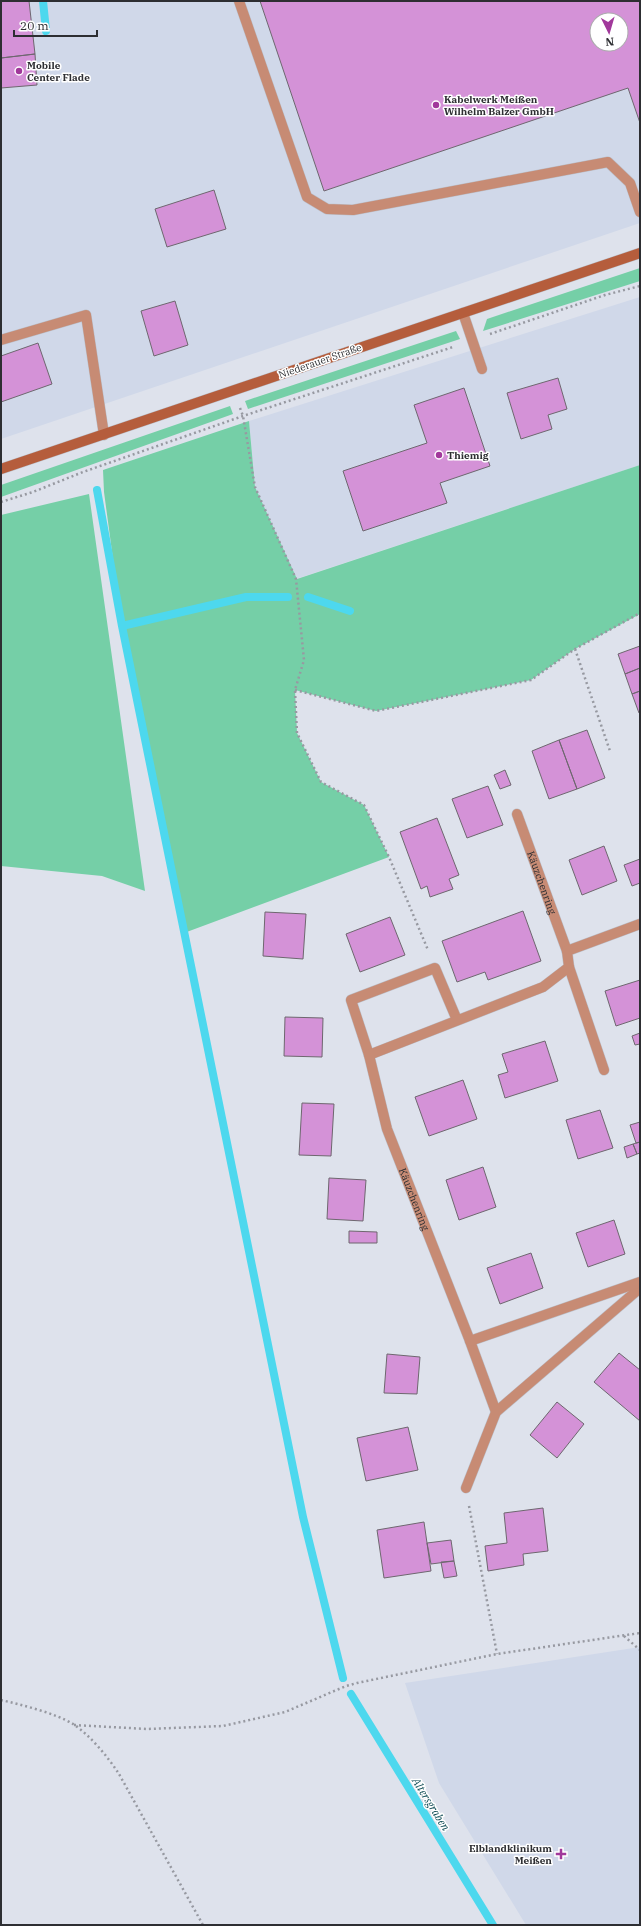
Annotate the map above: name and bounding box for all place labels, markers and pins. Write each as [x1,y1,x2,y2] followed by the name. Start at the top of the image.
[27,59,90,84] place label: Mobile Center Flade
[14,66,24,76] marker: Mobile Center Flade
[444,93,554,118] place label: Kabelwerk Meißen Wilhelm Balzer GmbH
[431,100,441,110] marker: Kabelwerk Meißen Wilhelm Balzer GmbH
[447,449,489,462] place label: Thiemig
[434,450,444,460] marker: Thiemig
[469,1842,552,1867] place label: Elblandklinikum Meißen
[555,1848,567,1860] marker: Elblandklinikum Meißen

